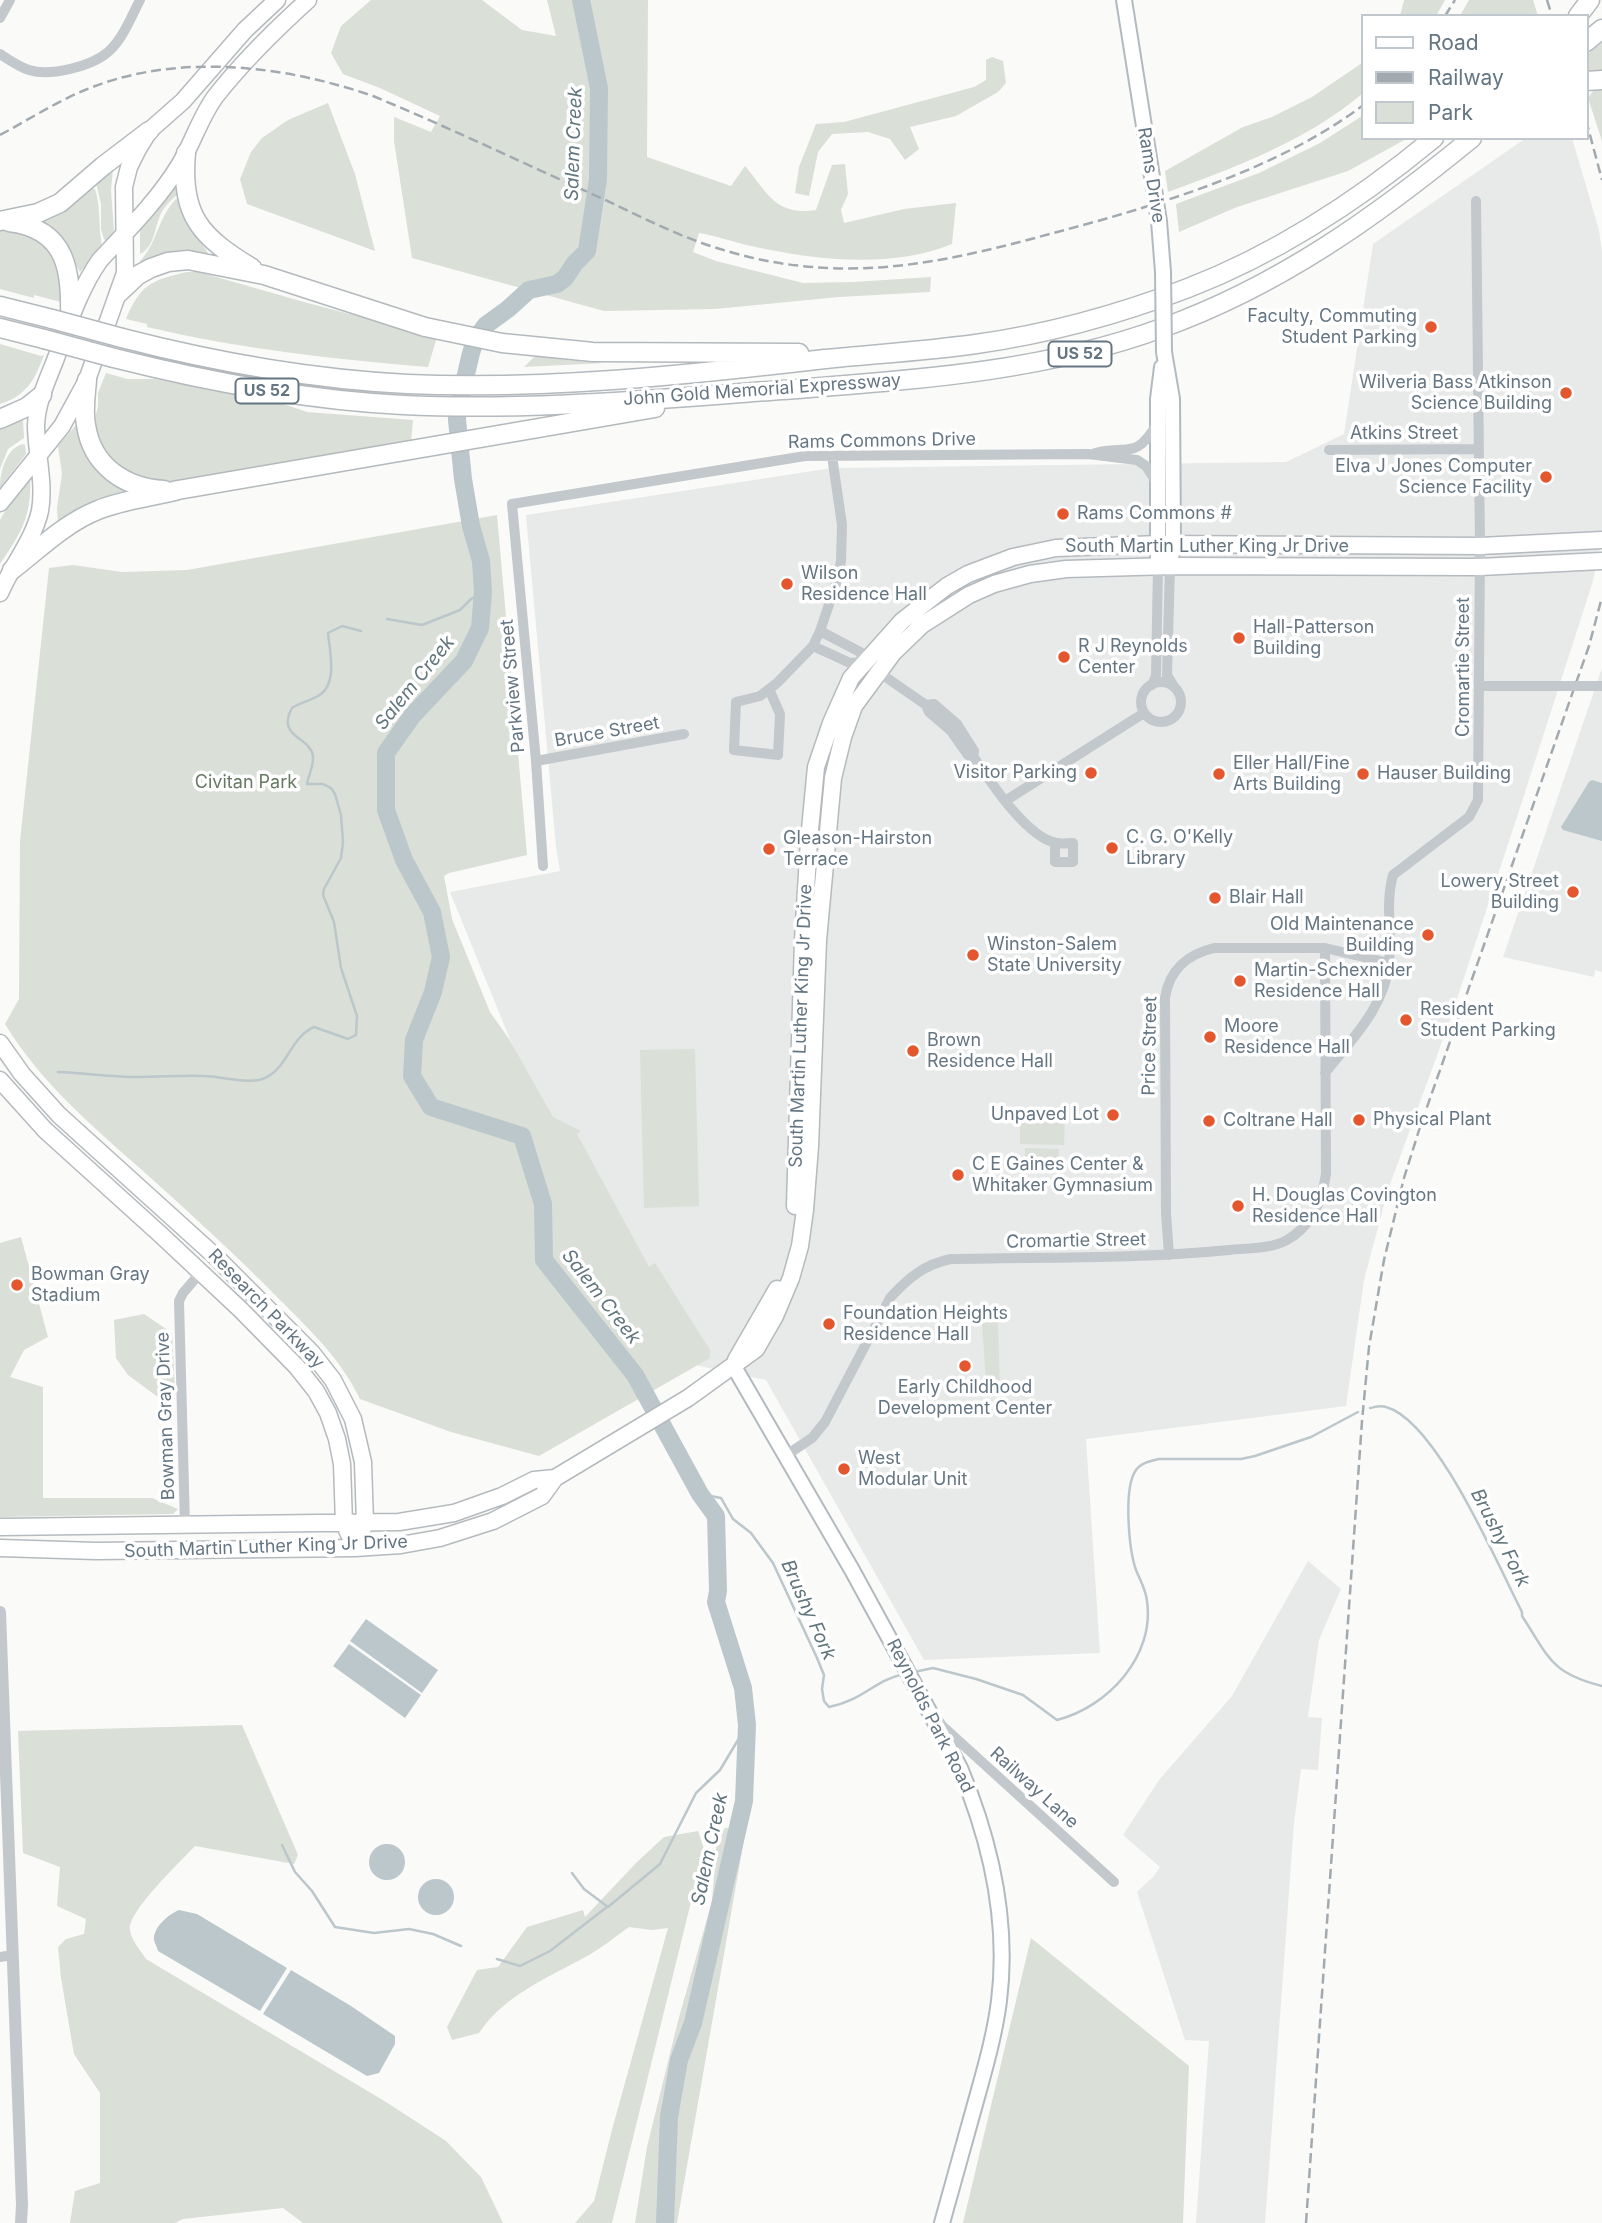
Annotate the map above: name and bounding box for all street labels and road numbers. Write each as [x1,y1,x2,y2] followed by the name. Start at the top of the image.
[1133,126,1169,224] street label: Rams Drive
[1048,342,1112,366] road number: US 52
[622,370,902,410] street label: John Gold Memorial Expressway
[236,378,298,404] road number: US 52
[1350,423,1458,445] street label: Atkins Street
[788,429,976,453] street label: Rams Commons Drive
[1065,536,1349,558] street label: South Martin Luther King Jr Drive
[1453,597,1475,737] street label: Cromartie Street
[496,618,530,754] street label: Parkview Street
[553,712,661,752] street label: Bruce Street
[785,884,817,1168] street label: South Martin Luther King Jr Drive
[1138,996,1162,1096] street label: Price Street
[1006,1229,1146,1253] street label: Cromartie Street
[203,1245,329,1373] street label: Research Parkway
[152,1331,180,1501] street label: Bowman Gray Drive
[124,1531,408,1563] street label: South Martin Luther King Jr Drive
[882,1635,978,1797] street label: Reynolds Park Road
[985,1743,1083,1833] street label: Railway Lane

